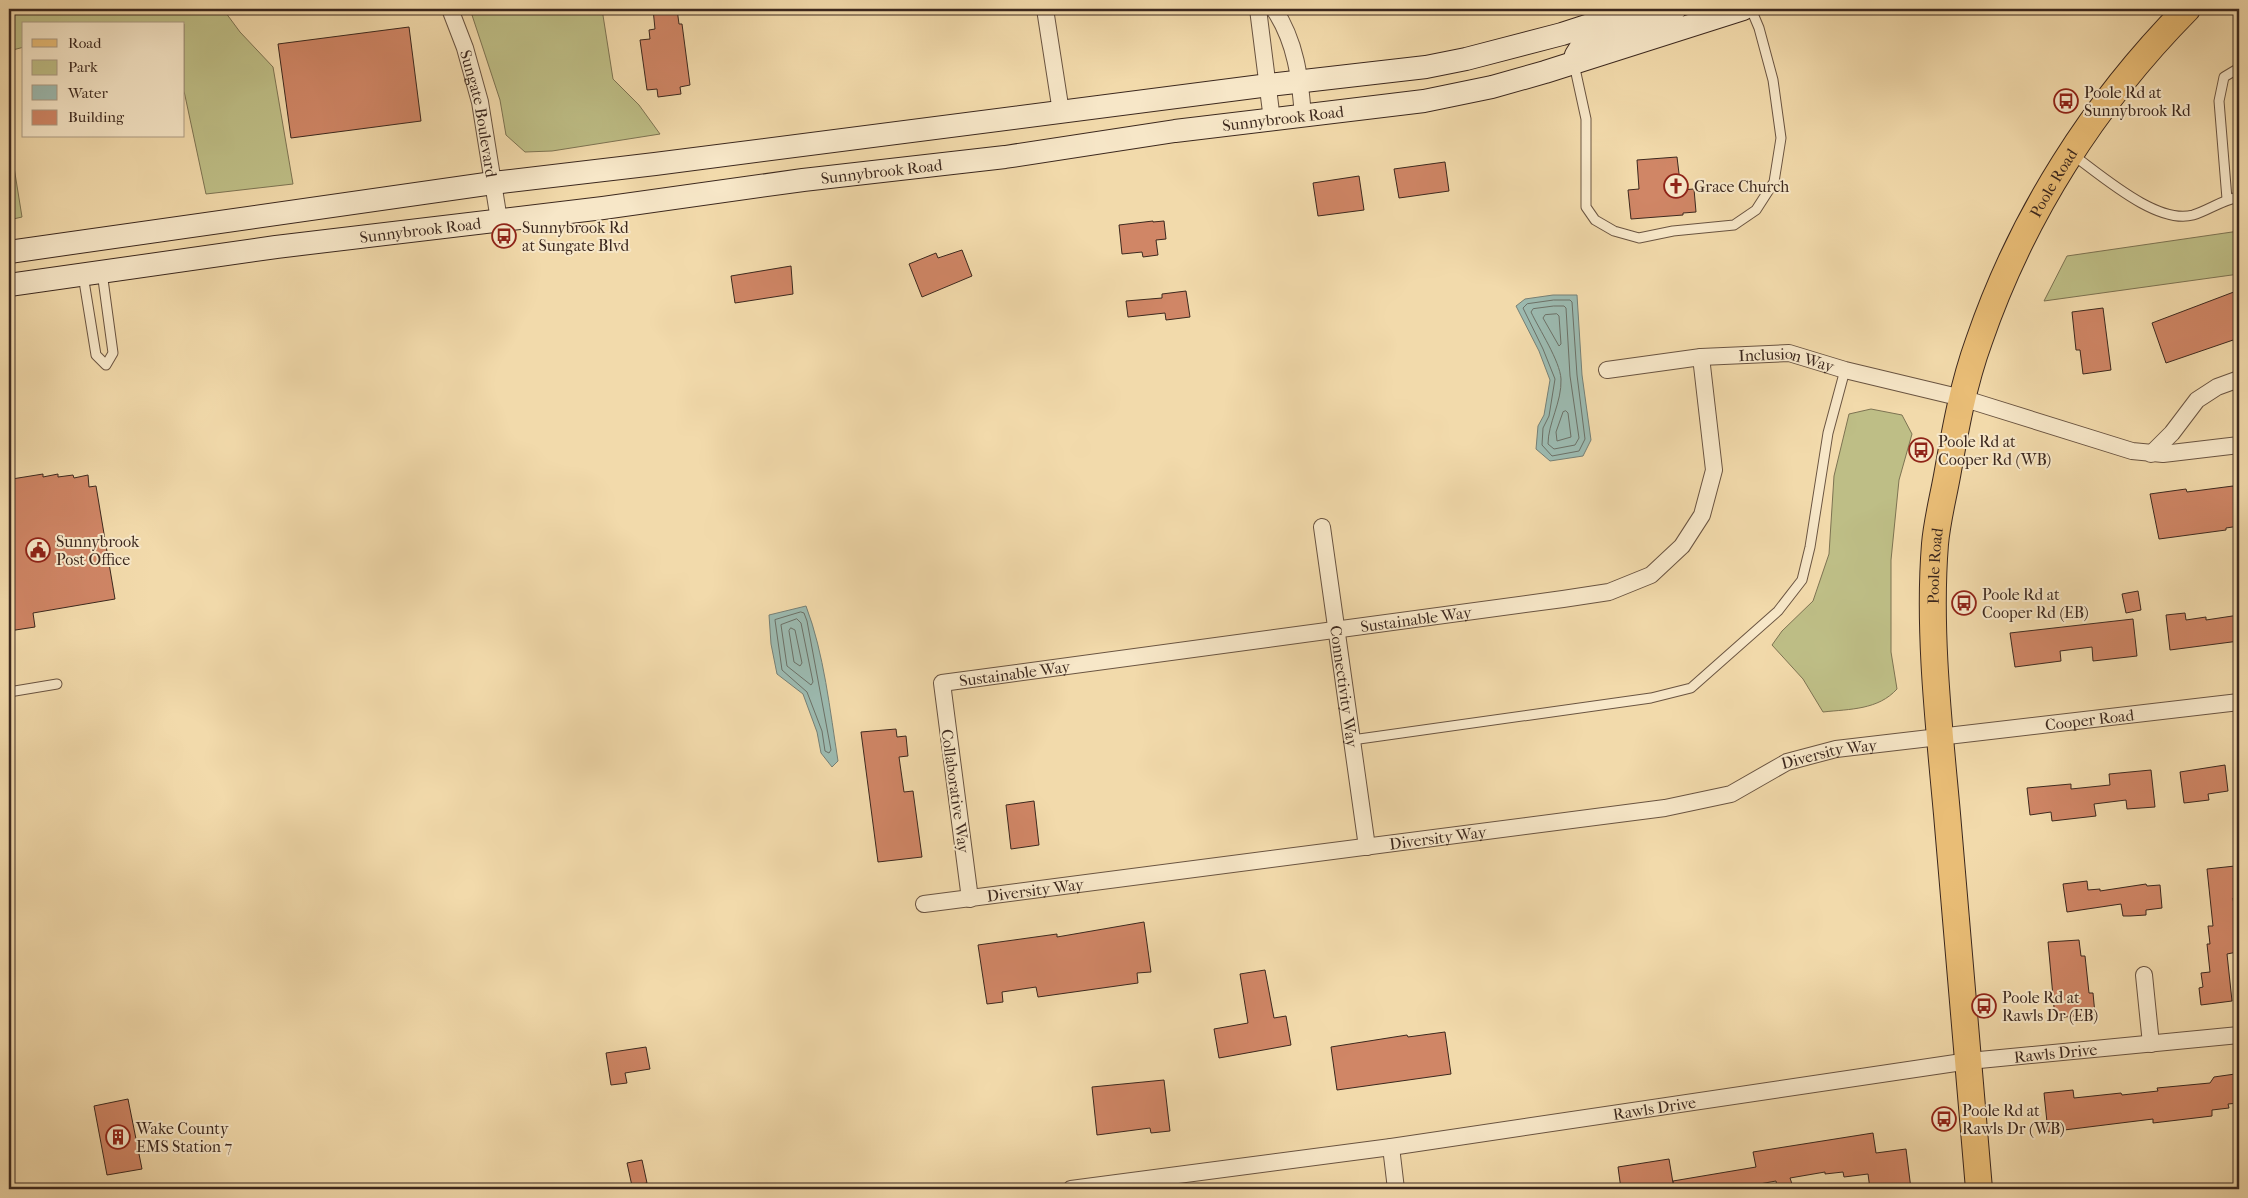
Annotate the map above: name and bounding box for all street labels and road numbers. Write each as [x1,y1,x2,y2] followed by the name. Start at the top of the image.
[456,48,501,179] street label: Sungate Boulevard
[1221,102,1345,135] street label: Sunnybrook Road
[2026,145,2081,221] street label: Poole Road
[820,155,944,188] street label: Sunnybrook Road
[358,214,482,247] street label: Sunnybrook Road
[1738,344,1837,376] street label: Inclusion Way
[1924,526,1947,604] street label: Poole Road
[1359,602,1473,636] street label: Sustainable Way
[1326,624,1362,749] street label: Connectivity Way
[958,657,1072,691] street label: Sustainable Way
[2044,705,2135,735] street label: Cooper Road
[937,728,974,855] street label: Collaborative Way
[1779,735,1878,773] street label: Diversity Way
[1388,822,1488,854] street label: Diversity Way
[986,874,1085,906] street label: Diversity Way
[2013,1040,2098,1067] street label: Rawls Drive
[1612,1093,1697,1124] street label: Rawls Drive

